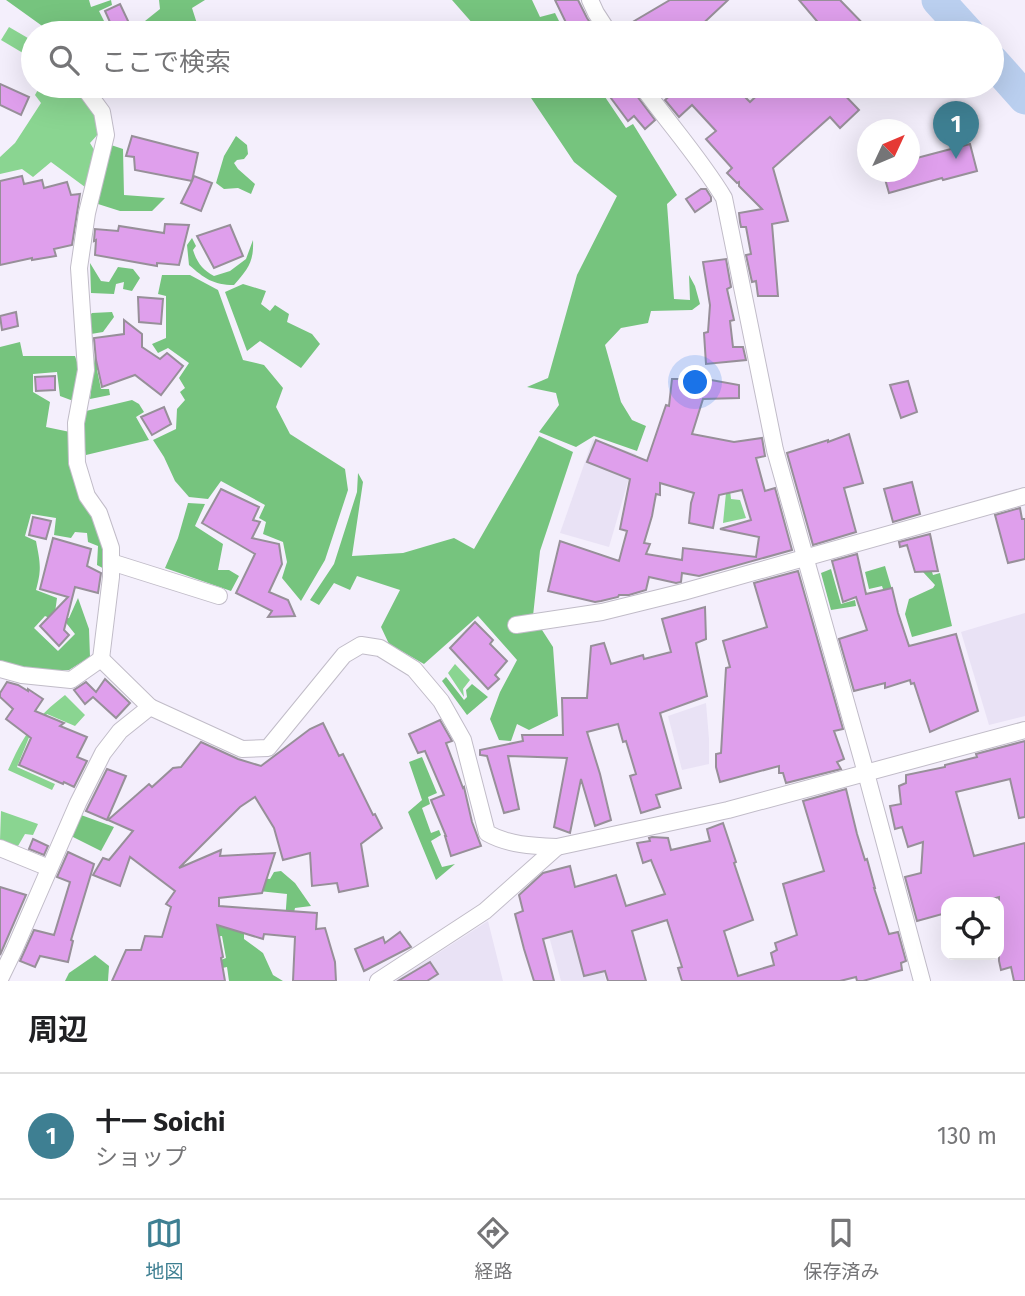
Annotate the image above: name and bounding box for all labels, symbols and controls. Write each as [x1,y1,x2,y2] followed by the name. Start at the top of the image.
[21,21,1004,98] search box
[45,41,83,79] icon: search
[101,47,231,78] text: ここで検索
[933,101,979,159] pin: 1
[857,119,920,182] north arrow
[678,365,712,399] your location
[941,897,1004,960] map controls
[941,897,1004,960] button: locate
[28,1012,88,1048] text: 周辺
[95,1107,225,1138] text: 十一 Soichi
[46,1122,56,1150] text: 1
[937,1122,997,1150] text: 130 m
[95,1143,187,1171] text: ショップ
[145,1214,184,1283] tab: 地図
[474,1214,513,1283] tab: 経路
[803,1214,880,1283] tab: 保存済み

